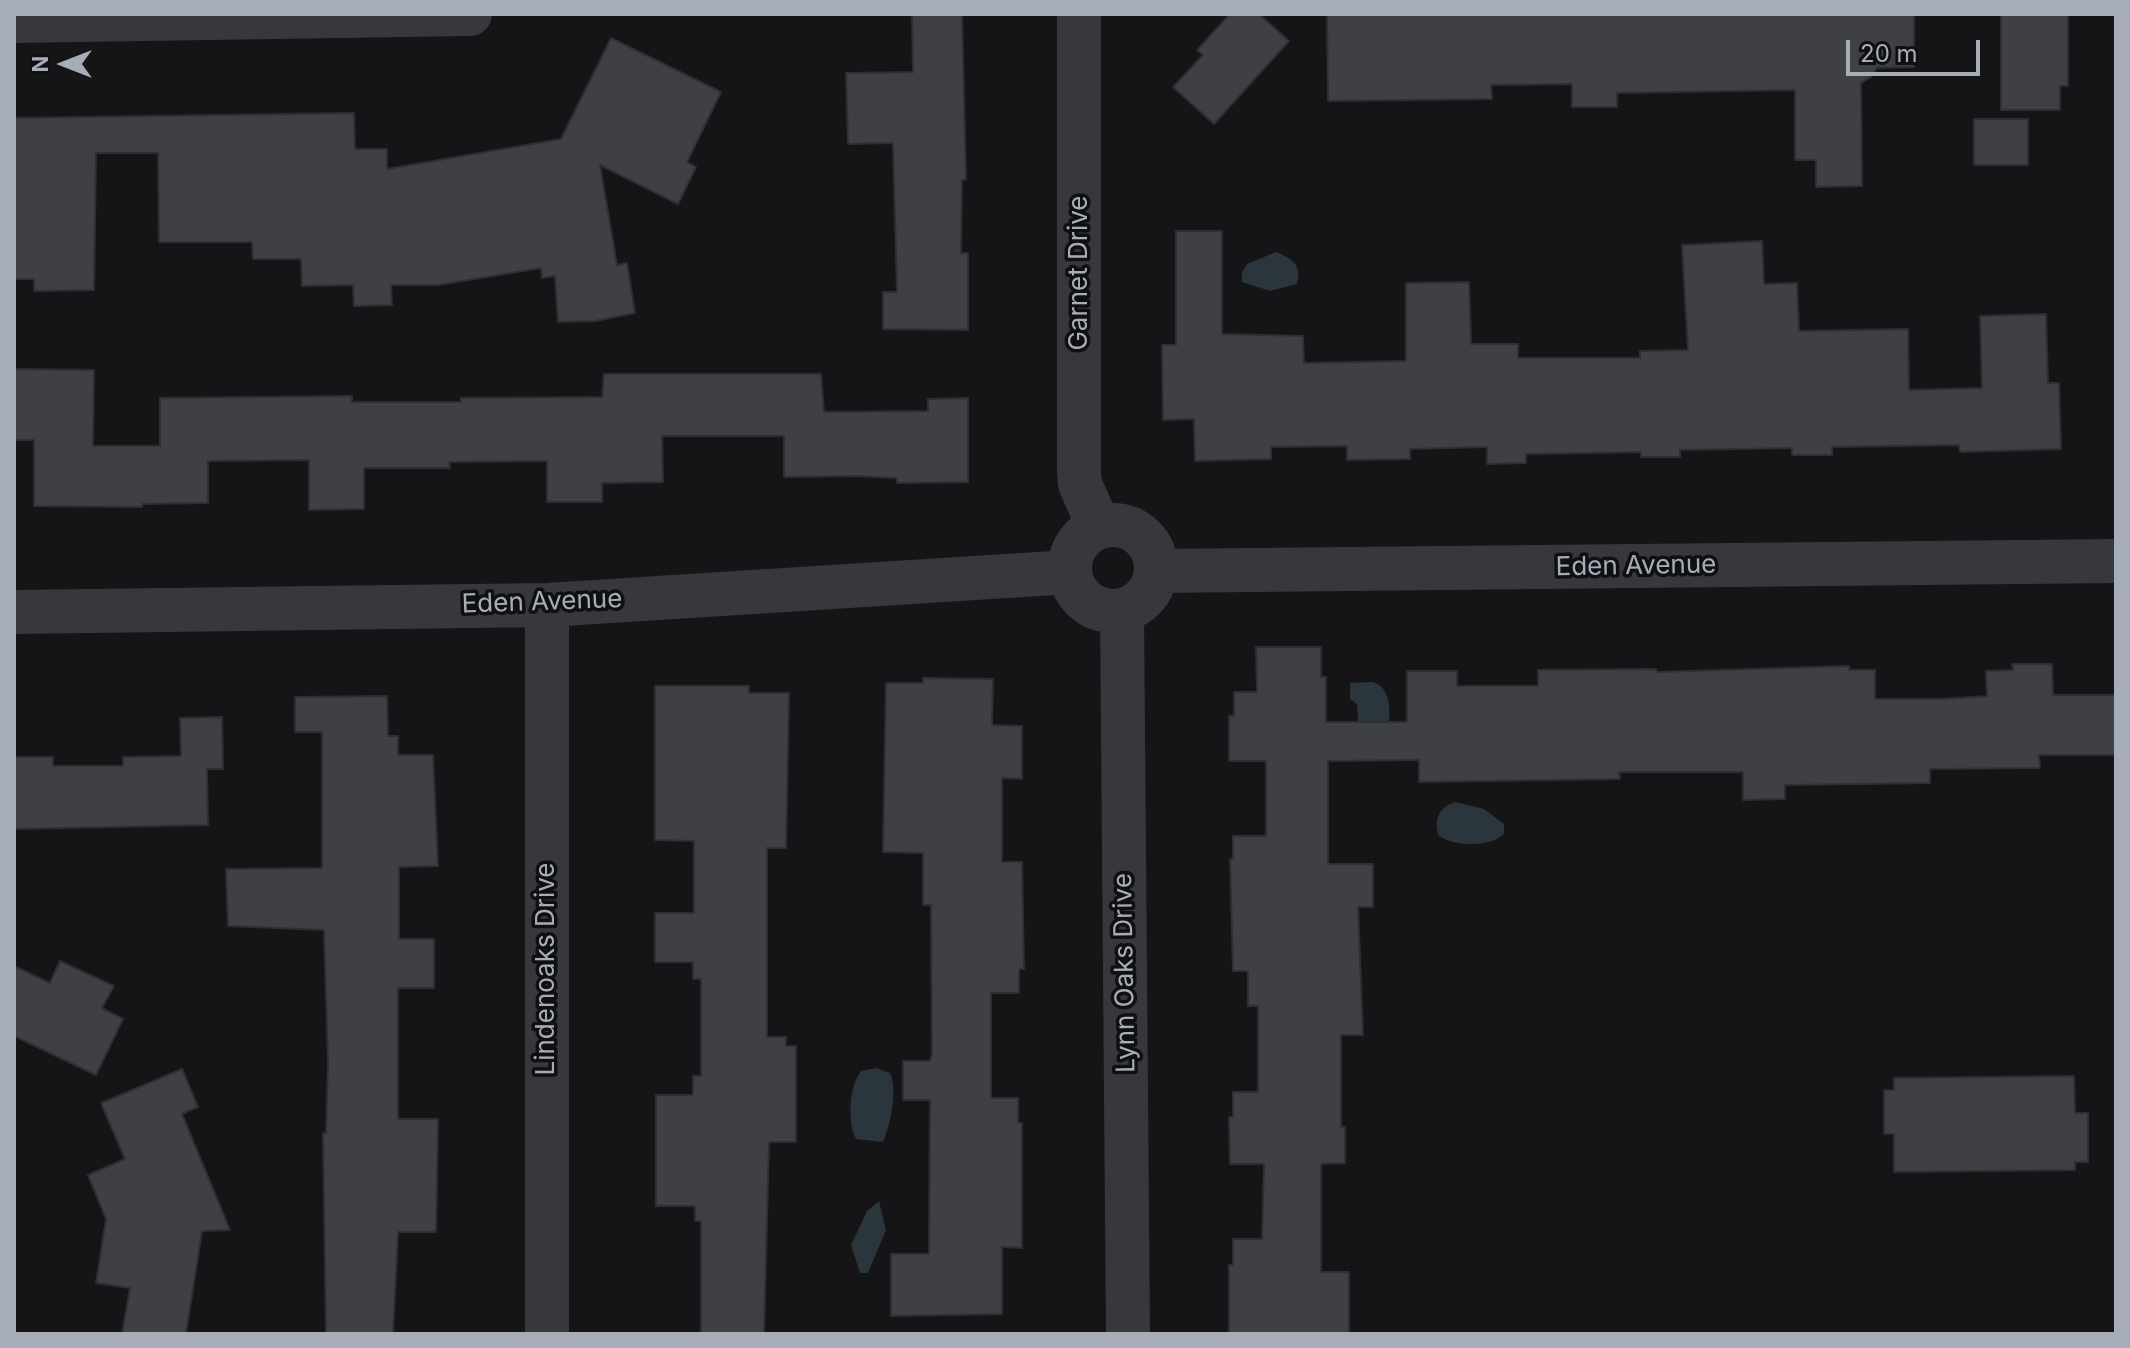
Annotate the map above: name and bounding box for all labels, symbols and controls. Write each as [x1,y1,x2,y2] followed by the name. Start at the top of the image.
[24,24,104,104] north arrow
[1850,24,1984,74] scale bar
[1860,39,1918,68] text: 20 m
[27,56,53,72] text: N
[1063,195,1095,351] street label: Garnet Drive
[1555,549,1717,583] street label: Eden Avenue
[461,584,623,620] street label: Eden Avenue
[530,862,562,1076] street label: Lindenoaks Drive
[1108,873,1142,1073] street label: Lynn Oaks Drive

